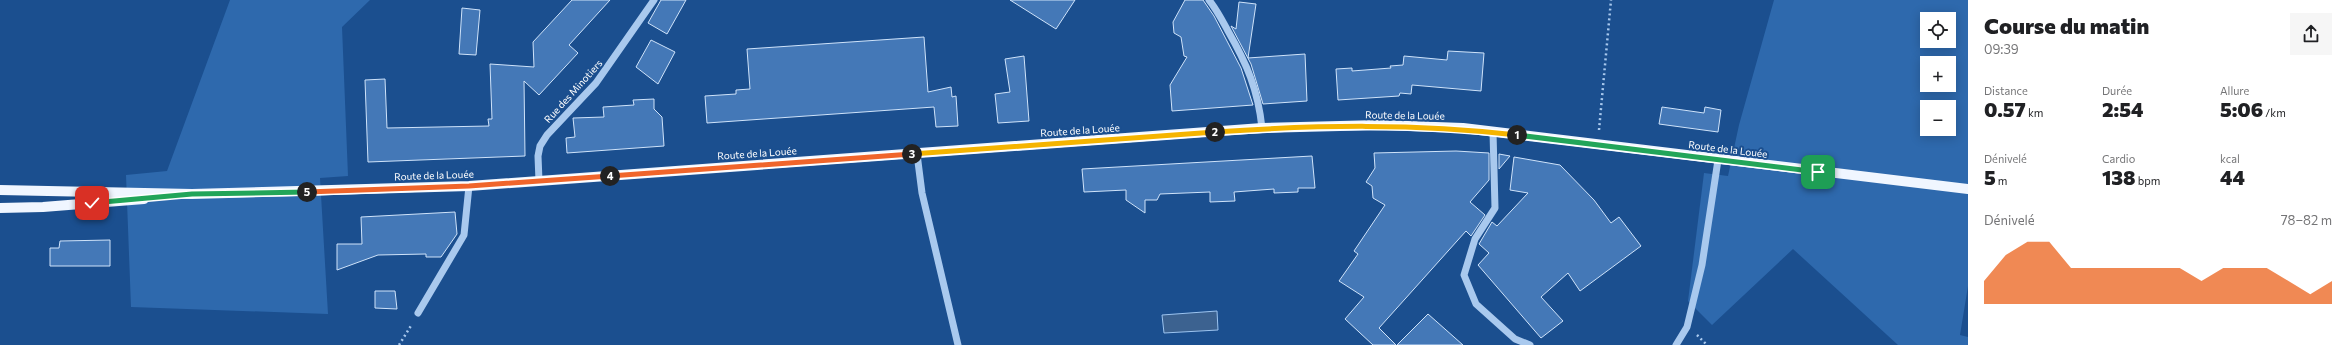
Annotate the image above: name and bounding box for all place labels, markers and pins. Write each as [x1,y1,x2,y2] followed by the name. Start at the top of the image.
[1205,122,1225,142] pin: 2
[1507,125,1527,145] pin: 1
[902,144,922,164] pin: 3
[1801,155,1835,189] pin
[600,166,620,186] pin: 4
[297,182,317,202] pin: 5
[75,186,109,220] pin

